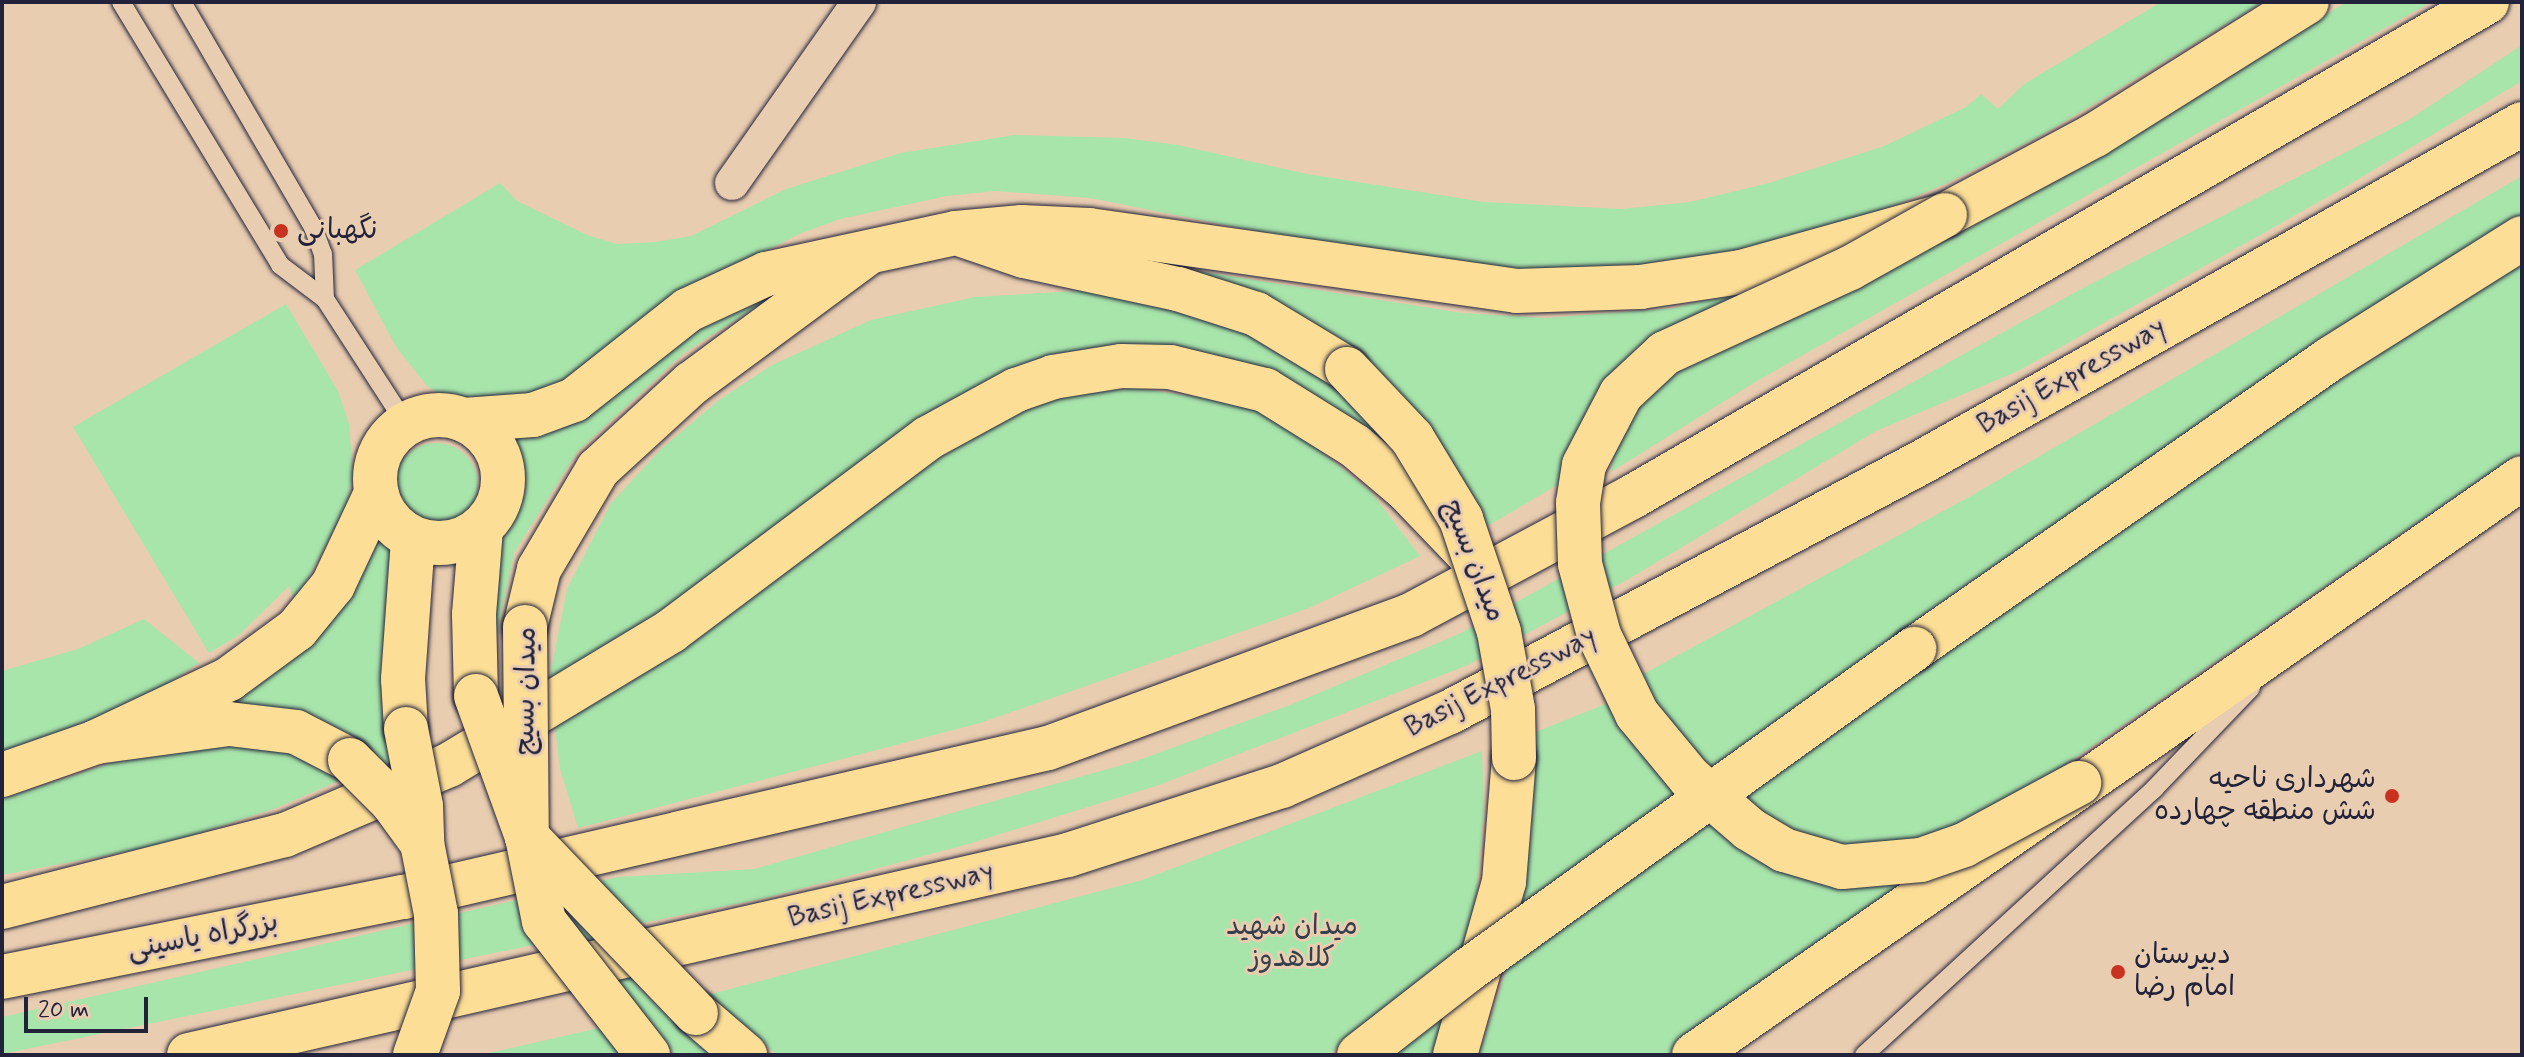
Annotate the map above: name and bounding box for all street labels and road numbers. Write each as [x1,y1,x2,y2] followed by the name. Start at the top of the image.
[1970,310,2174,444] street label: Basij Expressway
[1434,495,1512,627] street label: میدان بسیج
[1398,619,1604,747] street label: Basij Expressway
[509,627,545,755] street label: میدان بسیج
[783,856,999,936] street label: Basij Expressway
[125,906,281,968] street label: بزرگراه یاسینی

